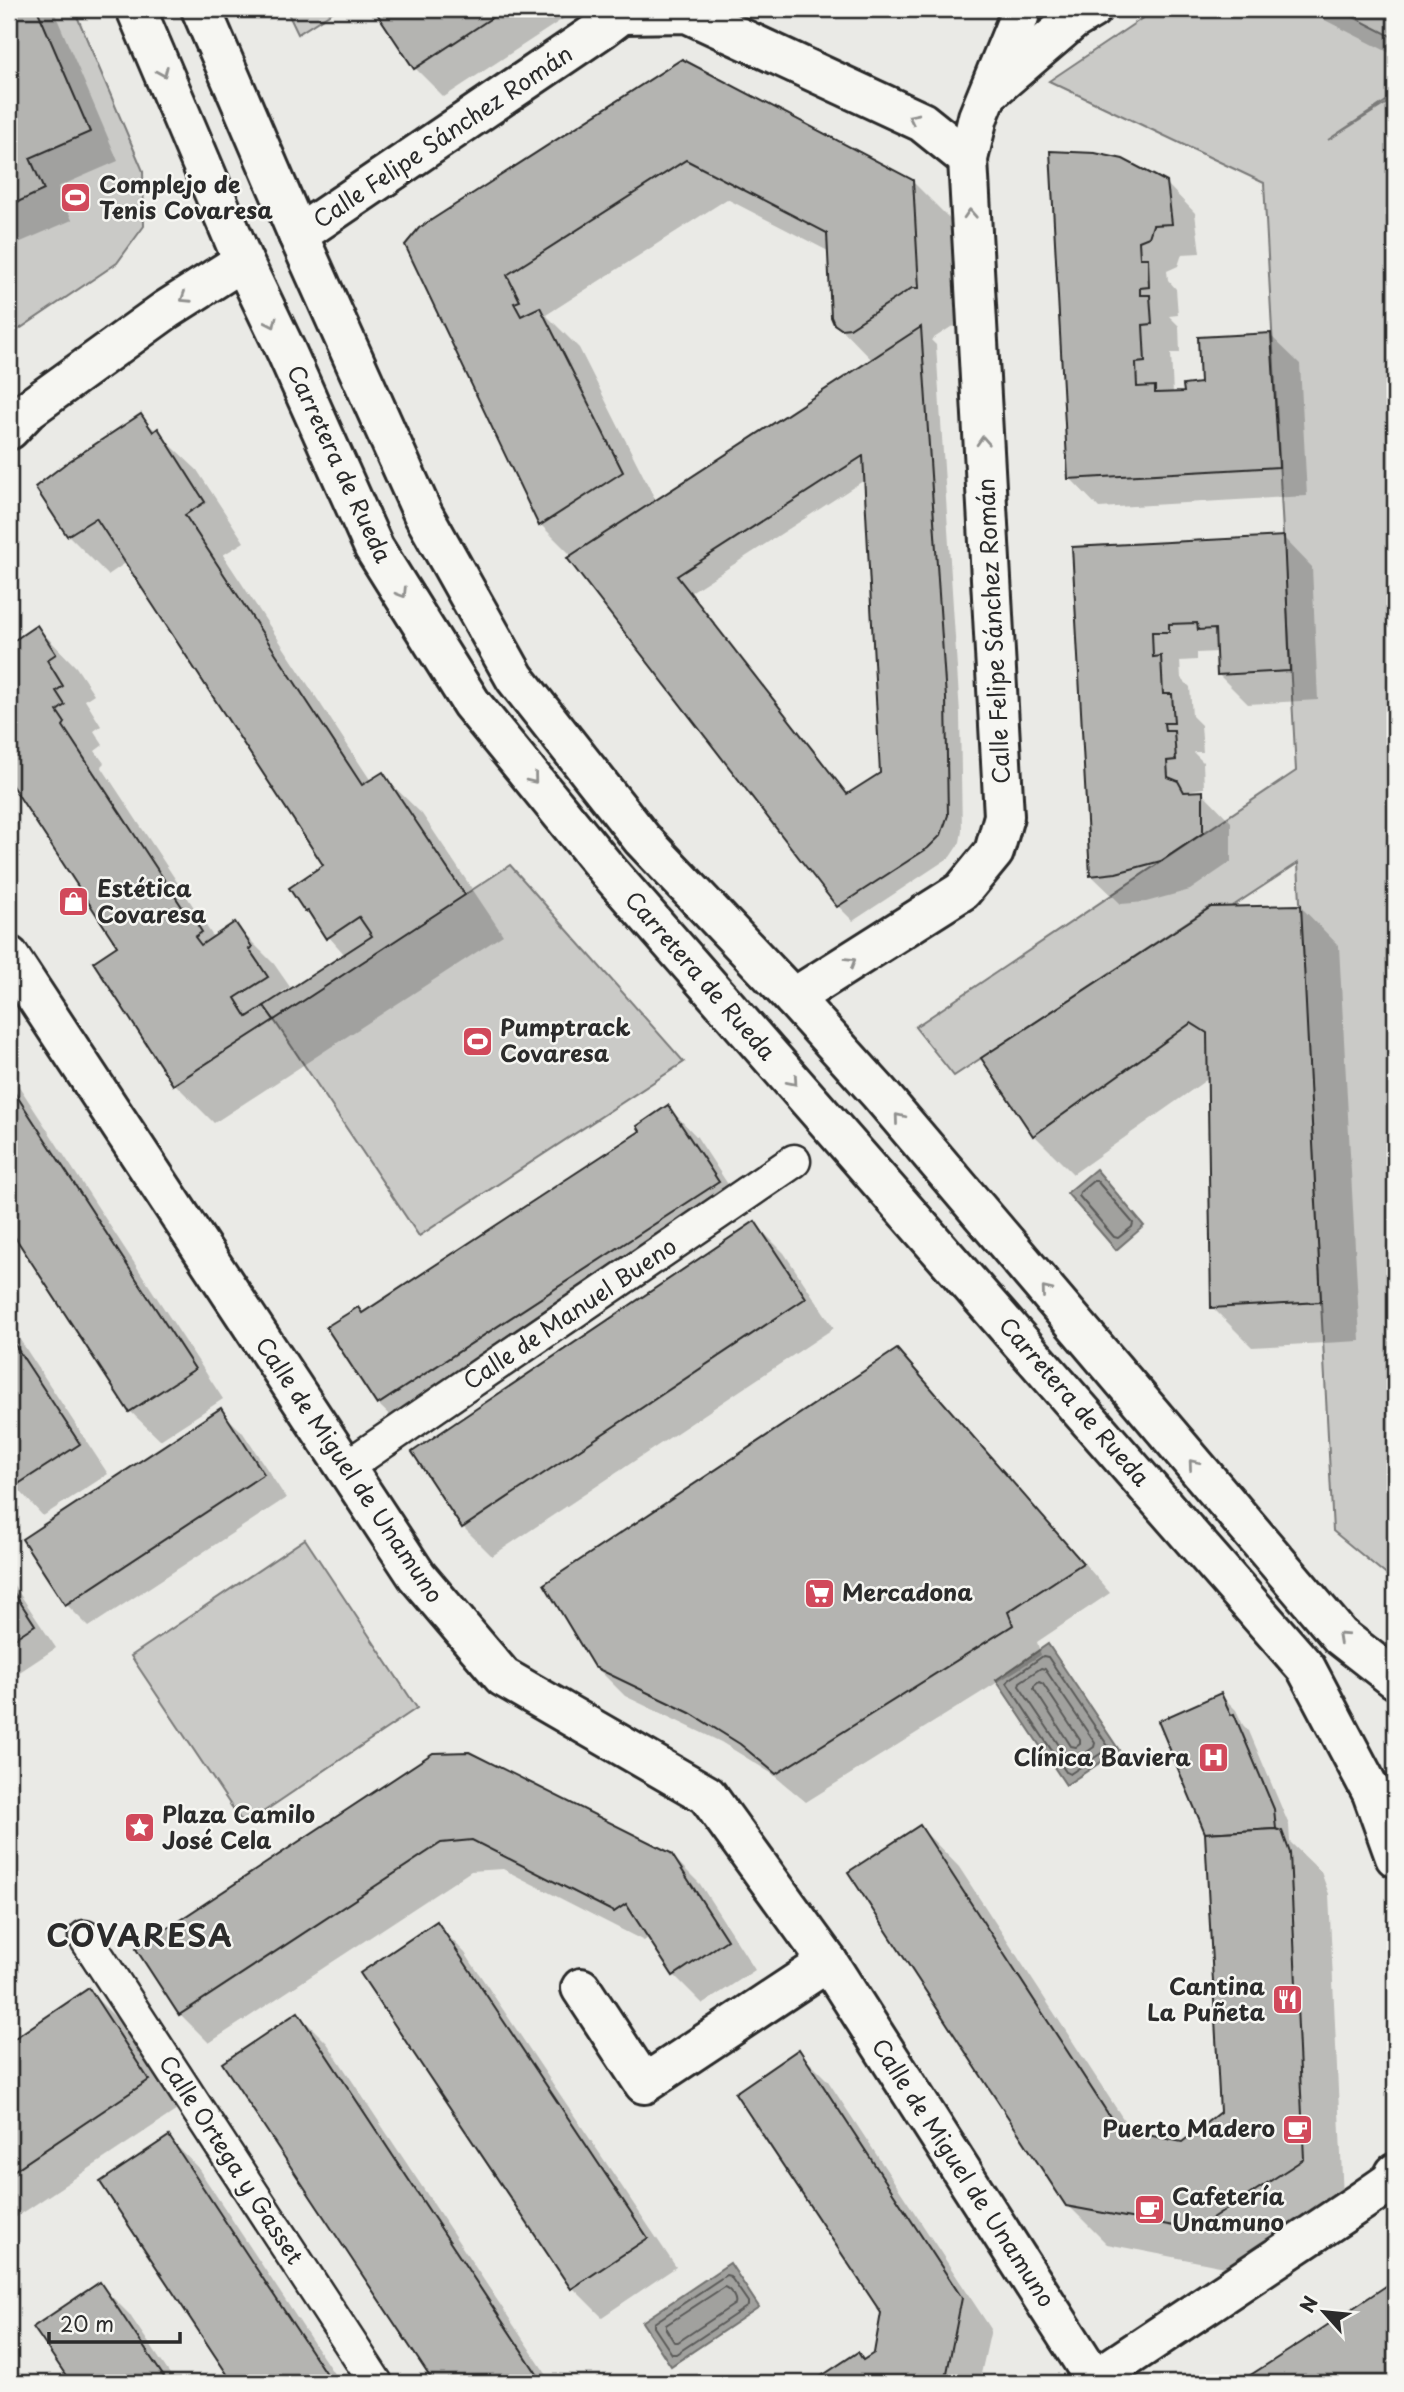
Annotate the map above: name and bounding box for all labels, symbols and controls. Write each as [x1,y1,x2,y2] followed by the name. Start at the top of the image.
[305,36,579,236] street label: Calle Felipe Sánchez Román
[154,65,168,77] one-way arrow
[908,113,920,127] one-way arrow
[99,166,273,227] place label: Complejo de Tenis Covaresa
[59,181,93,215] sports icon: Complejo de Tenis Covaresa
[962,209,977,220] one-way arrow
[180,289,193,302] one-way arrow
[264,316,278,328] one-way arrow
[279,359,402,568] street label: Carretera de Rueda
[975,436,990,447] one-way arrow
[967,477,1018,785] street label: Calle Felipe Sánchez Román
[394,586,407,599] one-way arrow
[525,771,537,784] one-way arrow
[97,870,207,931] place label: Estética Covaresa
[617,883,785,1068] street label: Carretera de Rueda
[57,885,91,919] shop icon: Estética Covaresa
[843,957,856,970] one-way arrow
[500,1009,631,1070] place label: Pumptrack Covaresa
[460,1024,494,1058] sports icon: Pumptrack Covaresa
[785,1073,797,1086] one-way arrow
[895,1113,907,1126] one-way arrow
[455,1228,683,1397] street label: Calle de Manuel Bueno
[1042,1286,1054,1299] one-way arrow
[991,1309,1159,1494] street label: Carretera de Rueda
[248,1329,453,1609] street label: Calle de Miguel de Unamuno
[1189,1460,1201,1473] one-way arrow
[842,1574,973,1609] place label: Mercadona
[802,1576,836,1610] supermarket icon: Mercadona
[1337,1632,1350,1645] one-way arrow
[1014,1739,1191,1774] place label: Clínica Baviera
[1197,1741,1231,1775] hospital icon: Clínica Baviera
[162,1796,315,1857] place label: Plaza Camilo José Cela
[122,1811,156,1845] place icon: Plaza Camilo José Cela
[46,1912,234,1957] district label: COVARESA
[1147,1968,1265,2029] place label: Cantina La Puñeta
[1271,1983,1305,2017] restaurant icon: Cantina La Puñeta
[864,2031,1065,2314] street label: Calle de Miguel de Unamuno
[151,2048,313,2271] street label: Calle Ortega y Gasset
[1102,2110,1275,2145] place label: Puerto Madero
[1281,2112,1315,2146] cafe icon: Puerto Madero
[1172,2178,1285,2239] place label: Cafetería Unamuno
[1132,2193,1166,2227] cafe icon: Cafetería Unamuno
[1288,2276,1358,2346] north arrow
[1292,2291,1324,2317] text: N
[49,2301,180,2345] scale bar
[60,2307,114,2339] text: 20 m

